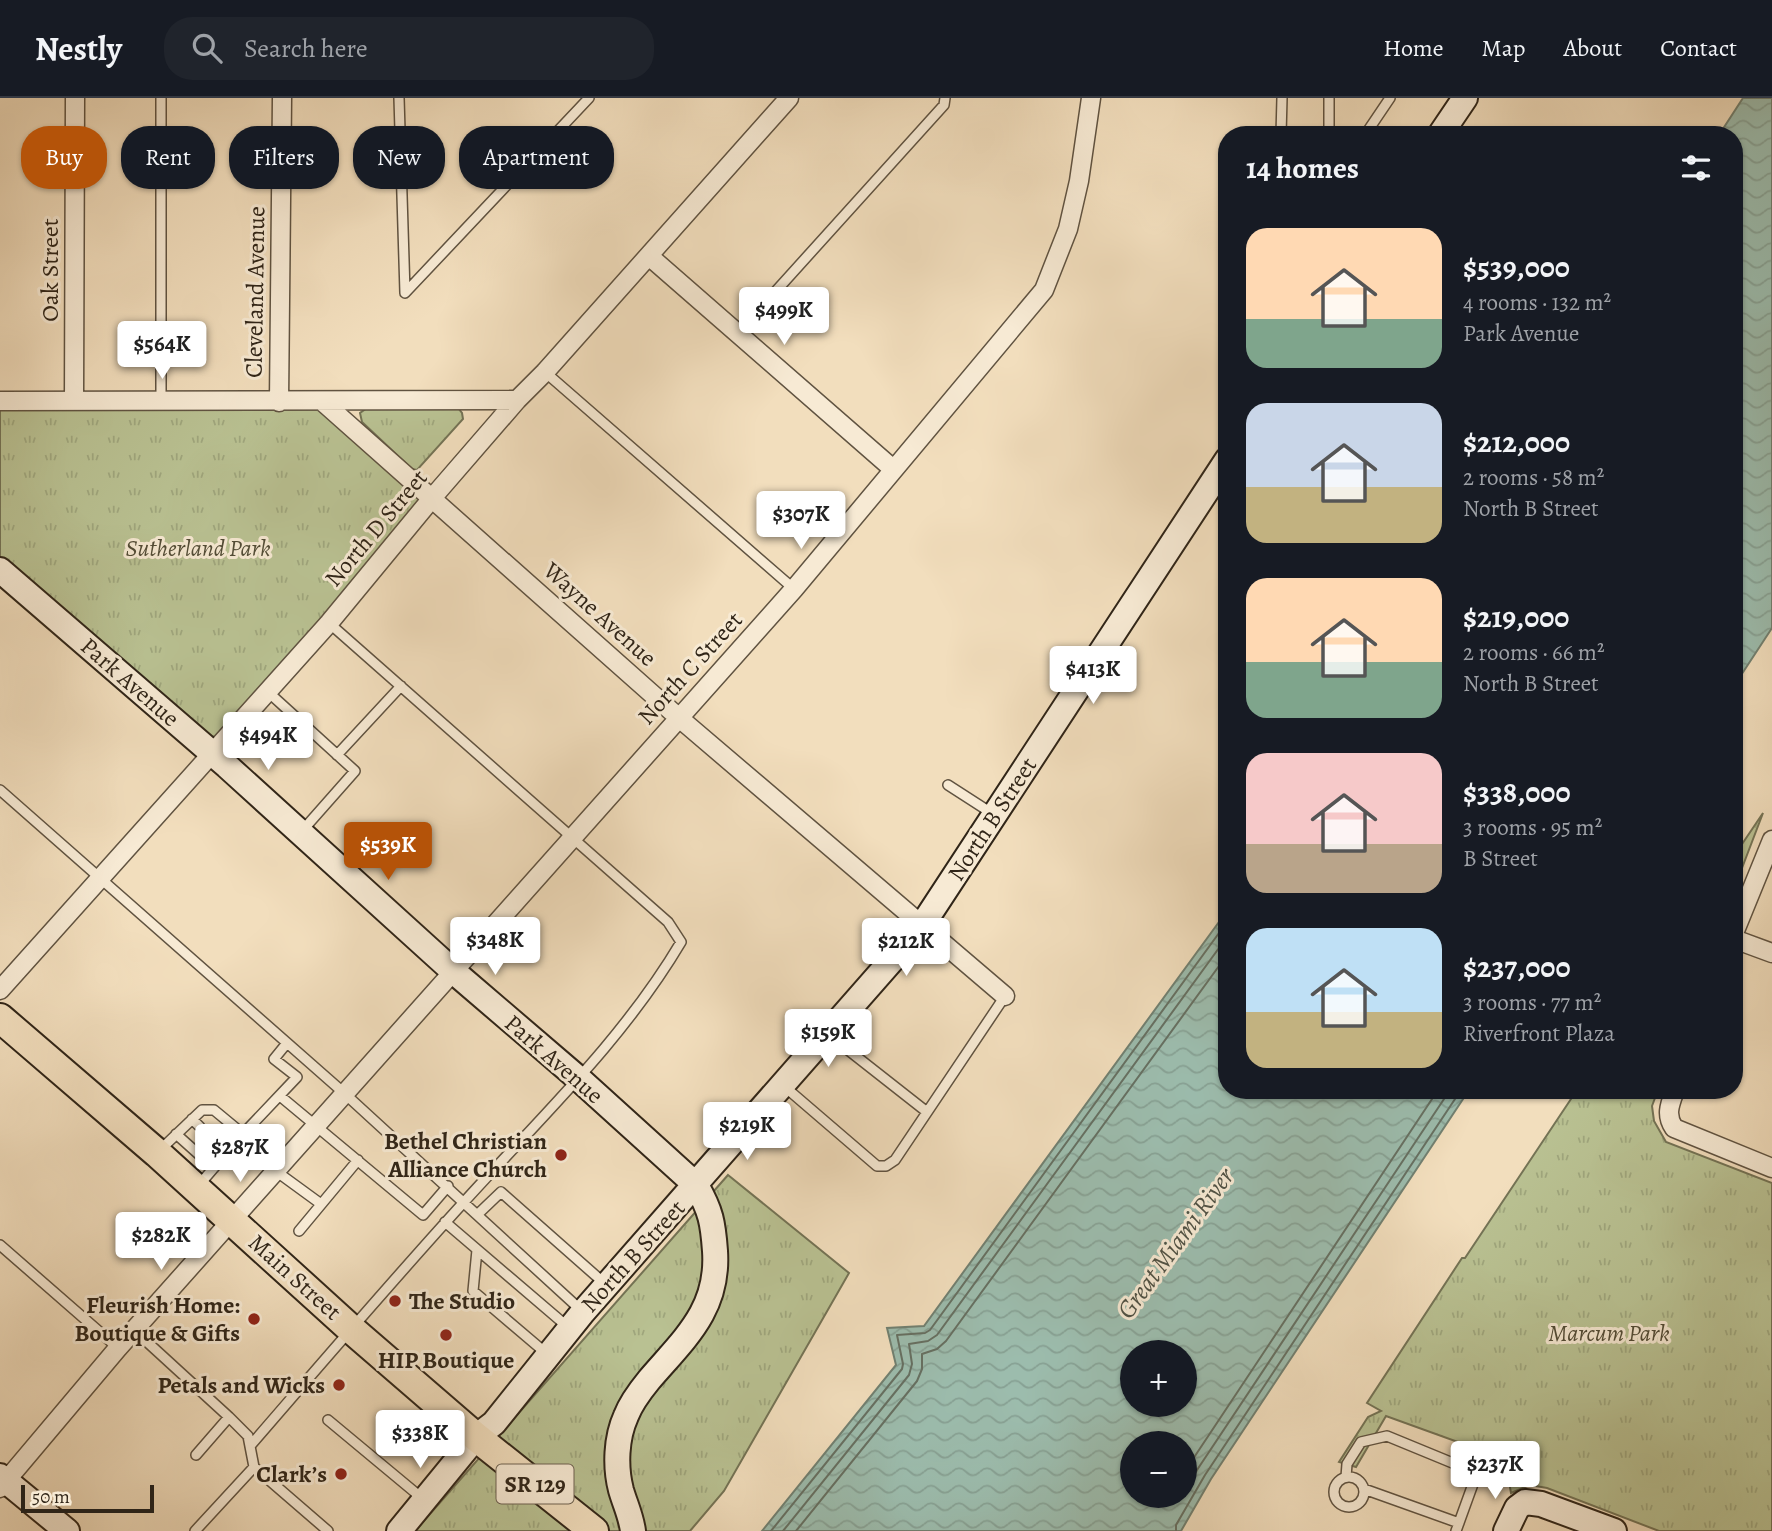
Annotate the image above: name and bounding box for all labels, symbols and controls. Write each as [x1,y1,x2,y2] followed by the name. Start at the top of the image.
[164,17,654,80] search box
[35,26,122,71] text: Nestly
[188,29,226,67] icon: search
[244,31,368,66] text: Search here
[1383,32,1444,64] text: Home
[1482,32,1526,64] text: Map
[1564,32,1622,64] text: About
[1660,32,1737,64] text: Contact
[21,126,107,189] chip: Buy
[121,126,215,189] chip: Rent
[229,126,339,189] chip: Filters
[353,126,445,189] chip: New
[459,126,614,189] chip: Apartment
[1246,148,1359,188] text: 14 homes
[1677,149,1715,187] icon: filters
[238,206,272,378] street label: Cleveland Avenue
[34,218,66,322] street label: Oak Street
[1463,247,1570,287] text: $539,000
[1302,256,1386,340] icon: home
[1463,287,1611,318] text: 4 rooms · 132 m²
[735,288,833,347] pin: $499K
[755,294,813,325] text: $499K
[1463,318,1579,349] text: Park Avenue
[113,322,211,381] pin: $564K
[133,328,191,359] text: $564K
[1463,422,1570,462] text: $212,000
[1302,431,1386,515] icon: home
[317,462,435,593] street label: North D Street
[1463,462,1604,493] text: 2 rooms · 58 m²
[752,491,850,551] pin: $307K
[1463,493,1599,524] text: North B Street
[772,498,830,529] text: $307K
[125,532,271,564] park label: Sutherland Park
[536,554,663,673] street label: Wayne Avenue
[1463,597,1569,637] text: $219,000
[631,604,750,732] street label: North C Street
[1302,606,1386,690] icon: home
[74,630,186,734] street label: Park Avenue
[1463,637,1605,668] text: 2 rooms · 66 m²
[1044,646,1142,706] pin: $413K
[1066,653,1120,684] text: $413K
[1463,668,1599,699] text: North B Street
[219,712,317,772] pin: $494K
[239,719,297,750] text: $494K
[940,751,1044,887] street label: North B Street
[1463,772,1571,812] text: $338,000
[1302,781,1386,865] icon: home
[1463,812,1602,843] text: 3 rooms · 95 m²
[339,822,437,882] pin: $539K
[360,829,416,860] text: $539K
[1463,843,1538,874] text: B Street
[446,918,544,977] pin: $348K
[857,918,955,978] pin: $212K
[466,924,524,955] text: $348K
[878,925,934,956] text: $212K
[1463,947,1571,987] text: $237,000
[1302,956,1386,1040] icon: home
[1463,987,1601,1018] text: 3 rooms · 77 m²
[498,1007,610,1111] street label: Park Avenue
[779,1010,877,1069] pin: $159K
[801,1016,855,1047] text: $159K
[1463,1018,1615,1049] text: Riverfront Plaza
[698,1102,796,1162] pin: $219K
[719,1109,775,1140] text: $219K
[191,1124,289,1184] pin: $287K
[384,1125,548,1185] place label: Bethel Christian Alliance Church
[211,1131,269,1162] text: $287K
[553,1147,569,1163] marker: Bethel Christian Alliance Church
[1109,1160,1243,1326] water label: Great Miami River
[574,1193,692,1319] street label: North B Street
[112,1212,210,1272] pin: $282K
[131,1219,191,1250] text: $282K
[242,1227,348,1327] street label: Main Street
[409,1285,515,1317] place label: The Studio
[74,1289,240,1349] place label: Fleurish Home: Boutique & Gifts
[387,1293,403,1309] marker: The Studio
[246,1311,262,1327] marker: Fleurish Home: Boutique & Gifts
[1548,1317,1670,1349] park label: Marcum Park
[438,1327,454,1343] marker: HIP Boutique
[1120,1340,1197,1508] map controls
[1120,1340,1197,1417] button: +
[378,1344,514,1376] place label: HIP Boutique
[158,1369,325,1401] place label: Petals and Wicks
[331,1377,347,1393] marker: Petals and Wicks
[371,1410,469,1470] pin: $338K
[392,1417,448,1448] text: $338K
[1120,1431,1197,1508] button: −
[1446,1442,1544,1501] pin: $237K
[1467,1448,1523,1479] text: $237K
[256,1458,327,1490] place label: Clark’s
[496,1464,574,1504] road number: SR 129
[333,1466,349,1482] marker: Clark’s
[21,1482,154,1514] scale bar
[32,1484,70,1510] text: 50 m

